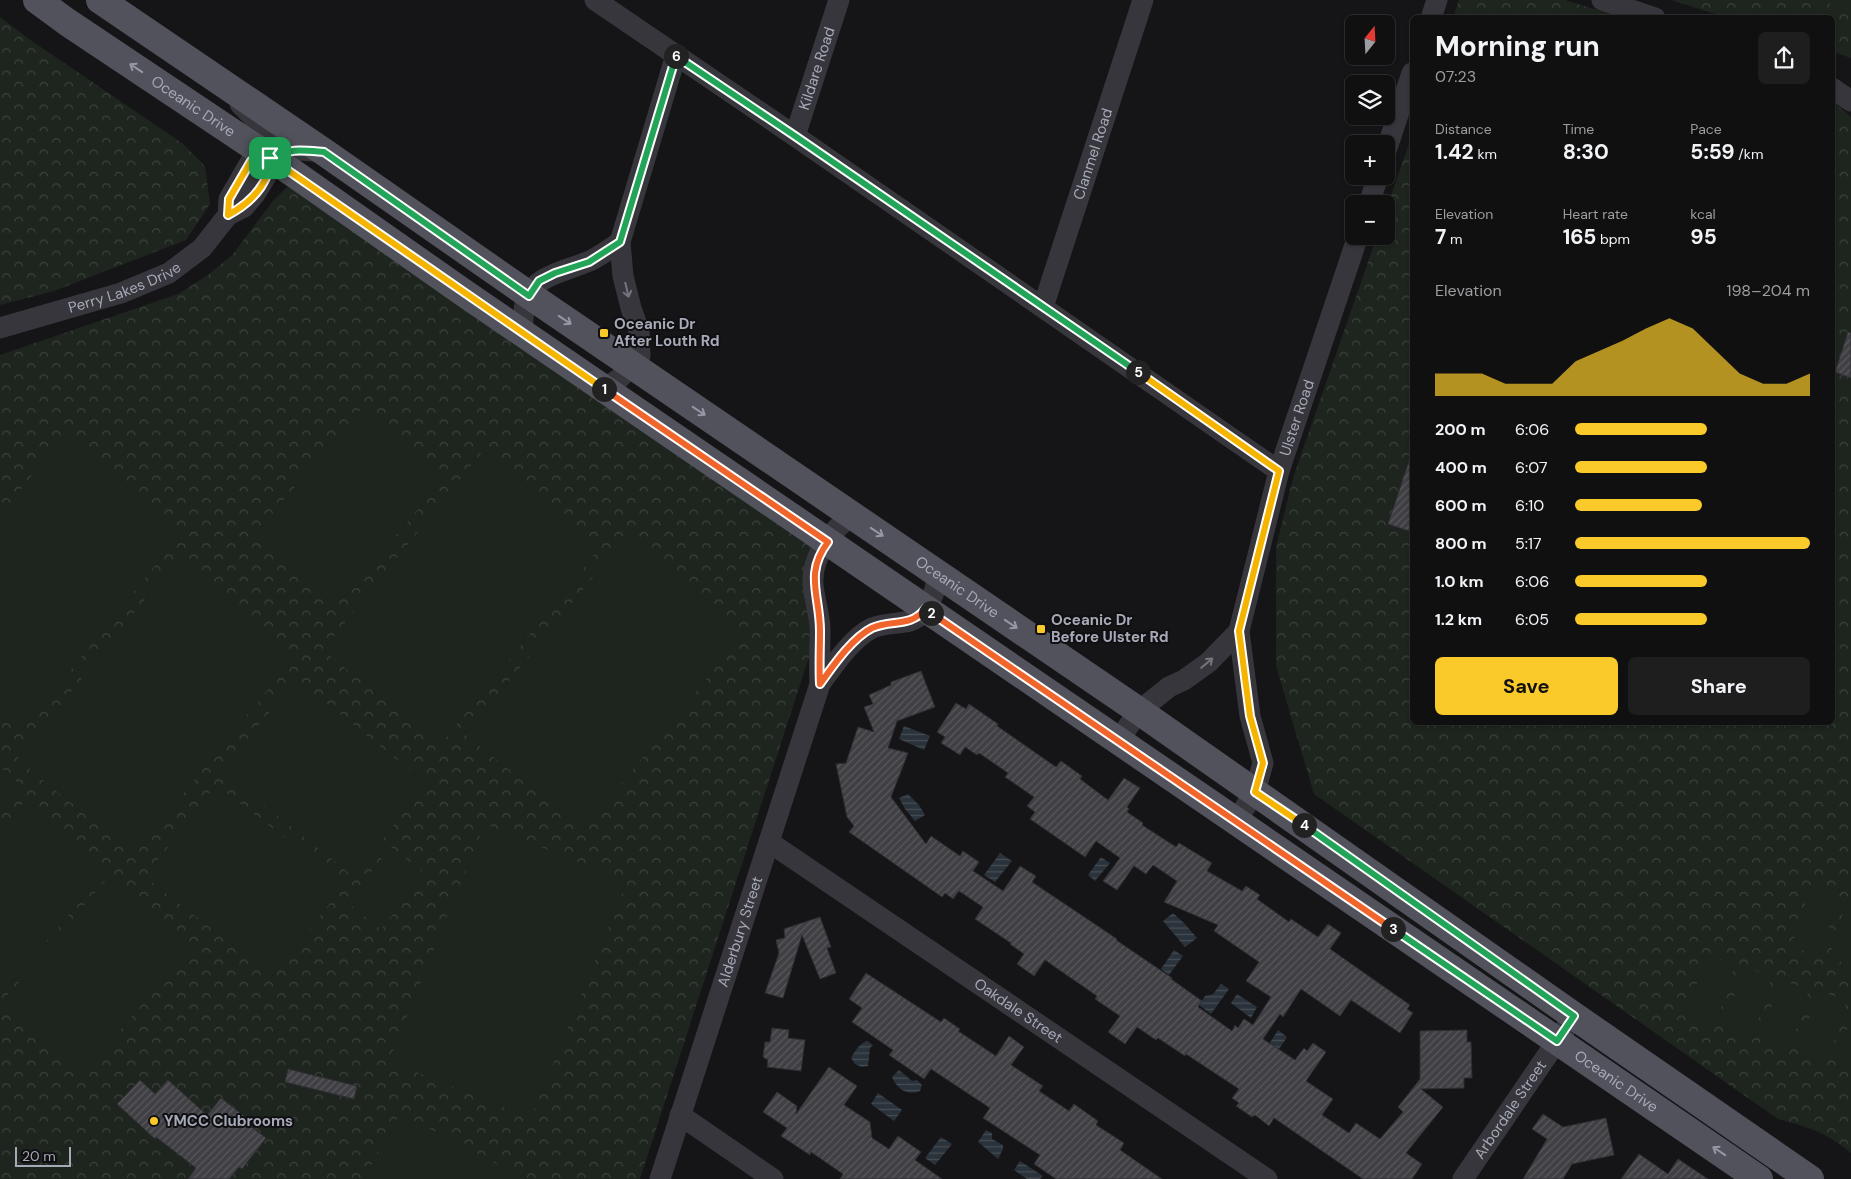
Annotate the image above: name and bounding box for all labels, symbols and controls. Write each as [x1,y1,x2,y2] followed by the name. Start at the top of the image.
[1345,15,1395,65] north arrow
[1345,15,1395,245] map controls
[794,24,840,112] street label: Kildare Road
[1435,28,1600,65] text: Morning run
[1758,32,1810,84] button: share
[664,44,688,68] pin: 6
[672,47,681,65] text: 6
[129,63,143,73] one-way arrow
[1435,66,1476,87] text: 07:23
[147,71,239,142] street label: Oceanic Drive
[1345,75,1395,125] button: layers
[1069,106,1117,202] street label: Clanmel Road
[1435,120,1492,138] text: Distance
[1563,120,1594,138] text: Time
[1690,120,1722,138] text: Pace
[1345,135,1395,185] button: +
[249,137,291,179] pin
[1435,138,1474,166] text: 1.42
[1563,138,1609,166] text: 8:30
[1690,138,1735,166] text: 5:59
[256,144,284,172] icon: arrive
[1474,145,1497,163] text: km
[1735,145,1763,163] text: /km
[1345,195,1395,245] button: −
[1435,205,1493,223] text: Elevation
[1563,205,1628,223] text: Heart rate
[1690,205,1716,223] text: kcal
[1435,223,1446,251] text: 7
[1563,223,1596,251] text: 165
[1690,223,1717,251] text: 95
[1446,230,1462,248] text: m
[1596,230,1630,248] text: bpm
[66,257,185,318] street label: Perry Lakes Drive
[1435,280,1502,301] text: Elevation
[1727,280,1810,301] text: 198–204 m
[623,282,632,298] one-way arrow
[614,314,720,351] place label: Oceanic Dr After Louth Rd
[558,315,572,325] one-way arrow
[598,327,610,339] marker: Oceanic Dr After Louth Rd
[1126,360,1150,384] pin: 5
[1134,363,1143,381] text: 5
[592,376,616,402] pin: 1
[1275,377,1319,458] street label: Ulster Road
[602,380,607,398] text: 1
[692,406,706,416] one-way arrow
[1435,419,1486,440] text: 200 m
[1515,419,1549,440] text: 6:06
[1435,457,1487,478] text: 400 m
[1515,457,1548,478] text: 6:07
[1435,495,1487,516] text: 600 m
[1515,495,1544,516] text: 6:10
[870,527,884,537] one-way arrow
[1435,533,1486,554] text: 800 m
[1515,533,1542,554] text: 5:17
[911,551,1003,623] street label: Oceanic Drive
[1435,571,1484,592] text: 1.0 km
[1515,571,1549,592] text: 6:06
[918,600,944,626] pin: 2
[927,604,936,622] text: 2
[1435,609,1482,630] text: 1.2 km
[1515,609,1549,630] text: 6:05
[1051,610,1168,647] place label: Oceanic Dr Before Ulster Rd
[1004,619,1018,629] one-way arrow
[1035,623,1047,635] marker: Oceanic Dr Before Ulster Rd
[1200,657,1213,668] one-way arrow
[1435,657,1618,715] button: Save
[1628,657,1810,715] button: Share
[1292,812,1316,838] pin: 4
[1300,816,1309,834] text: 4
[713,874,767,990] street label: Alderbury Street
[1380,916,1406,942] pin: 3
[1389,920,1398,938] text: 3
[970,974,1067,1048] street label: Oakdale Street
[1570,1046,1662,1117] street label: Oceanic Drive
[1470,1056,1551,1163] street label: Arbordale Street
[164,1111,293,1131] place label: YMCC Clubrooms
[148,1115,160,1127] marker: YMCC Clubrooms
[15,1144,71,1167] scale bar
[1712,1146,1726,1156] one-way arrow
[22,1147,56,1165] text: 20 m

